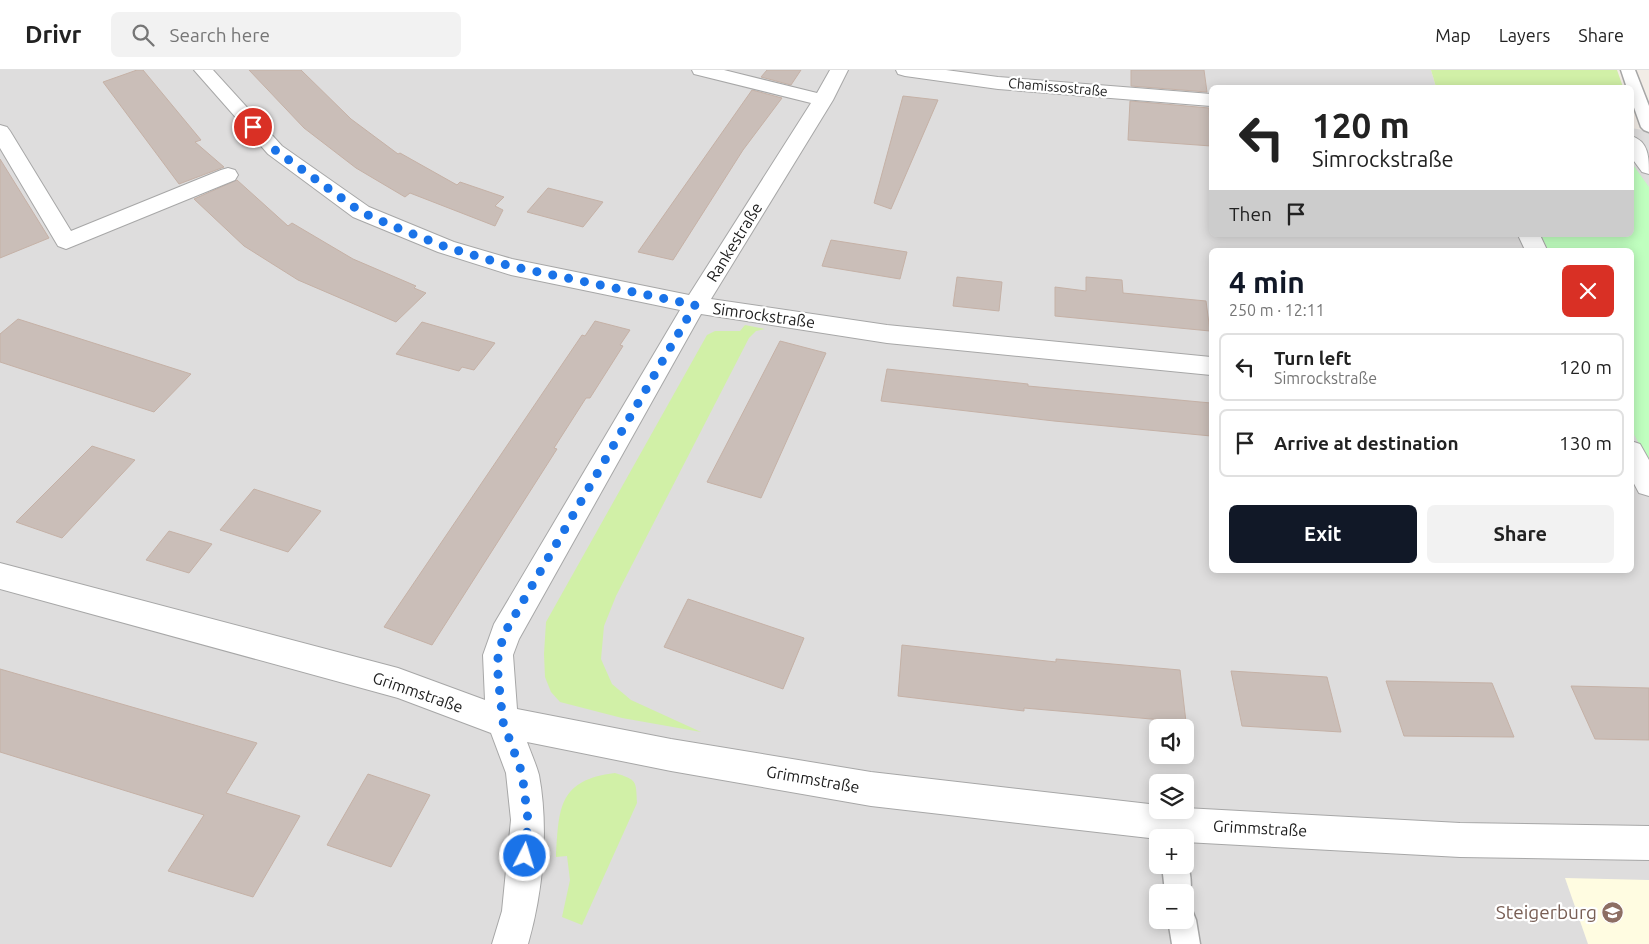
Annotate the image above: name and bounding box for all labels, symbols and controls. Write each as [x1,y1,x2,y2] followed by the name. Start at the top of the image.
[111,12,461,57] search box
[25,21,81,48] text: Drivr
[129,21,157,49] icon: search
[169,24,270,46] text: Search here
[1435,25,1471,45] text: Map
[1499,25,1550,45] text: Layers
[1578,25,1624,45] text: Share
[1008,75,1108,99] street label: Chamissostraße
[1229,105,1294,170] icon: left
[1312,105,1410,145] text: 120 m
[232,106,274,148] pin
[239,113,267,141] icon: arrive
[1312,146,1454,171] text: Simrockstraße
[703,199,765,285] street label: Rankestraße
[1282,200,1310,228] icon: arrive
[1229,203,1272,225] text: Then
[1229,265,1305,299] text: 4 min
[1562,265,1614,317] button: close
[712,299,816,331] street label: Simrockstraße
[1229,301,1325,319] text: 250 m · 12:11
[1274,347,1352,369] text: Turn left
[1231,353,1259,381] icon: left
[1559,356,1612,378] text: 120 m
[1274,369,1377,387] text: Simrockstraße
[1231,429,1259,457] icon: arrive
[1274,432,1459,454] text: Arrive at destination
[1559,432,1612,454] text: 130 m
[1229,505,1417,563] button: Exit
[1427,505,1614,563] button: Share
[371,668,465,716] street label: Grimmstraße
[1149,719,1194,929] map controls
[1149,719,1194,764] button: sound
[765,762,861,796] street label: Grimmstraße
[1149,774,1194,819] button: layers
[1213,817,1307,839] street label: Grimmstraße
[498,829,550,881] position arrow
[1149,829,1194,874] button: +
[1149,884,1194,929] button: −
[1601,900,1625,924] school or university icon: Steigerburg
[1496,901,1597,923] place label: Steigerburg

